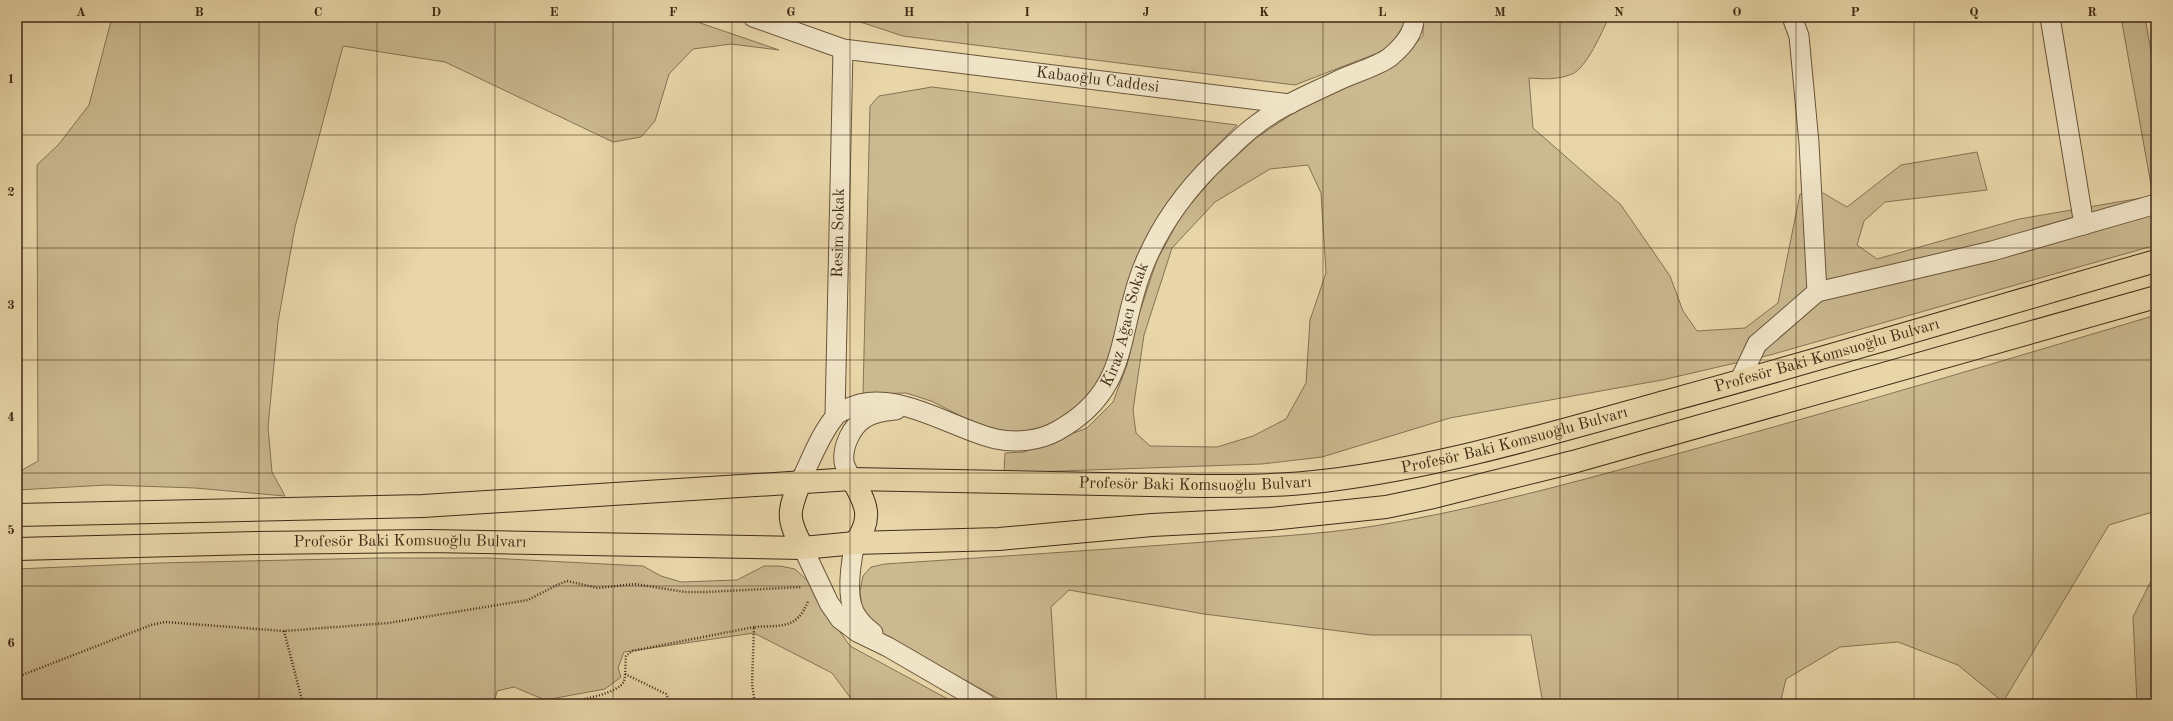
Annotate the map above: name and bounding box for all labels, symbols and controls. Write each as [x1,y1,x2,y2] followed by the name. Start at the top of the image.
[76,6,86,19] text: A
[194,6,204,19] text: B
[314,6,322,19] text: C
[431,6,441,19] text: D
[550,6,559,19] text: E
[669,6,678,19] text: F
[786,6,796,19] text: G
[904,6,915,19] text: H
[1024,6,1030,19] text: I
[1142,6,1150,19] text: J
[1259,6,1269,19] text: K
[1378,6,1387,19] text: L
[1494,6,1506,19] text: M
[1614,6,1624,19] text: N
[1732,6,1742,19] text: O
[1850,6,1860,19] text: P
[1969,6,1979,19] text: Q
[2087,6,2097,19] text: R
[1035,65,1160,96] street label: Kabaoğlu Caddesi
[7,73,15,86] text: 1
[7,186,15,199] text: 2
[830,188,848,278] street label: Resim Sokak
[1099,260,1152,390] street label: Kiraz Ağacı Sokak
[7,299,15,312] text: 3
[1713,316,1941,396] street label: Profesör Baki Komsuoğlu Bulvarı
[1400,405,1630,477] street label: Profesör Baki Komsuoğlu Bulvarı
[7,411,15,424] text: 4
[1078,474,1312,494] street label: Profesör Baki Komsuoğlu Bulvarı
[7,524,15,537] text: 5
[293,533,527,551] street label: Profesör Baki Komsuoğlu Bulvarı
[7,637,15,650] text: 6

